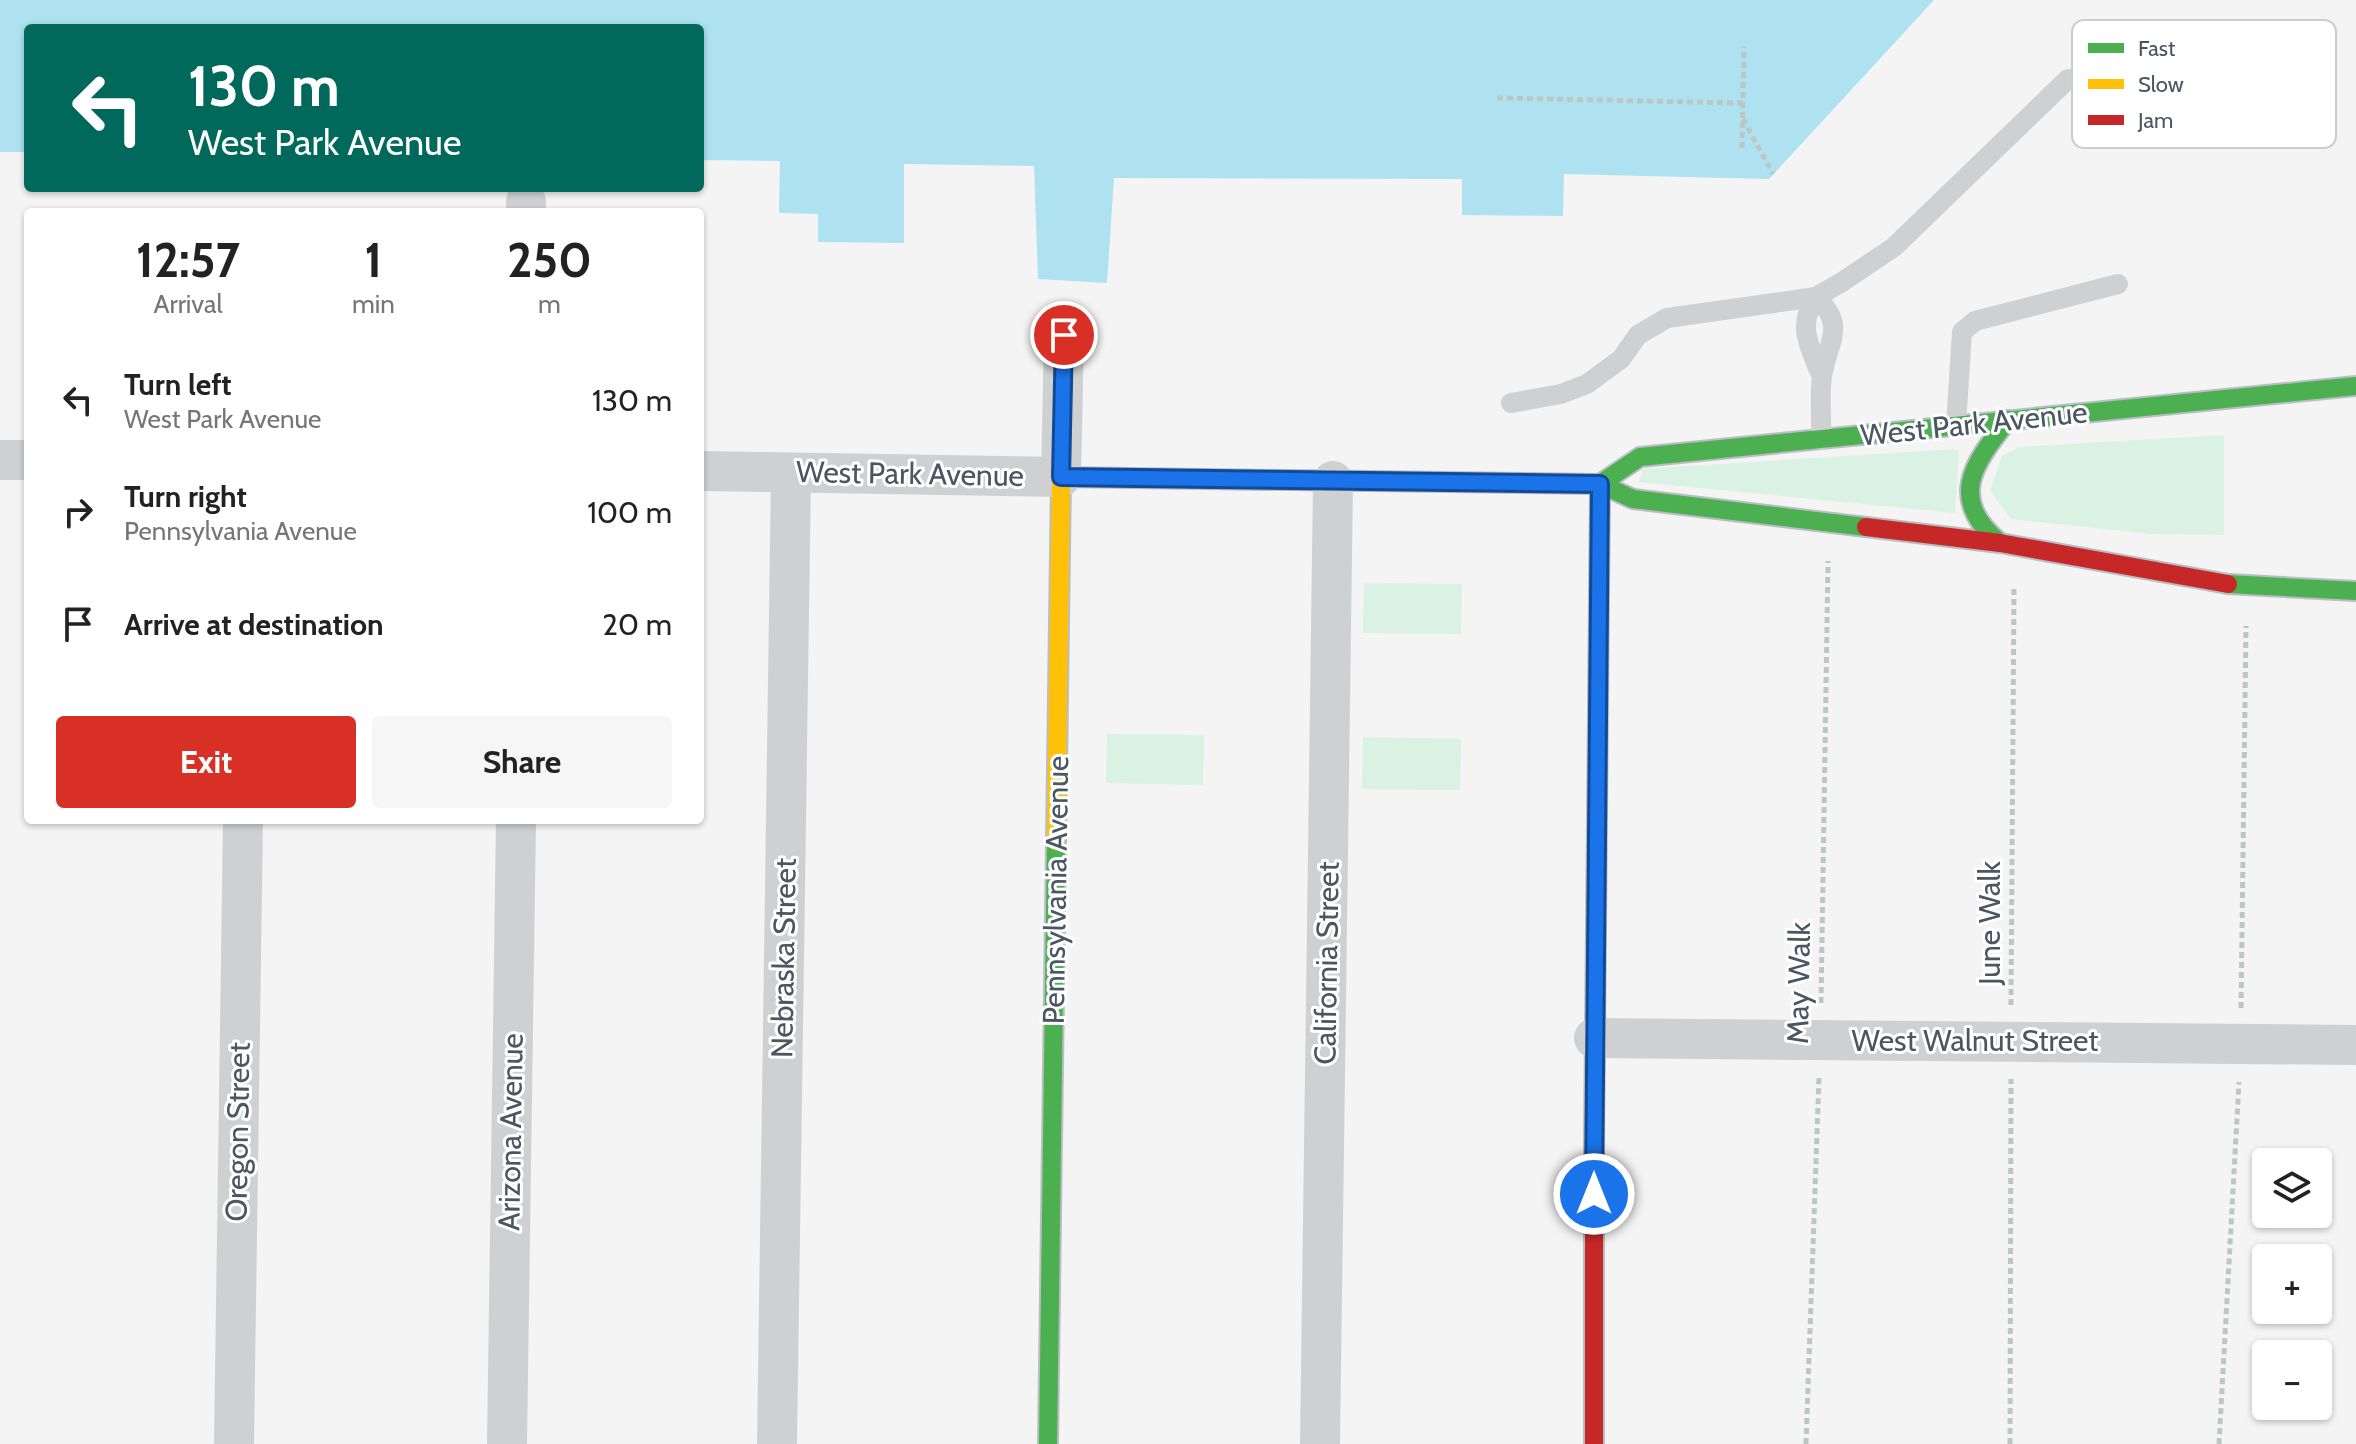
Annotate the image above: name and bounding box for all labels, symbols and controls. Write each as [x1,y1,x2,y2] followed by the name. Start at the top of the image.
[2072,20,2336,148] legend
[2138,35,2176,62] text: Fast
[188,52,340,120] text: 130 m
[56,56,160,160] icon: left
[2138,71,2184,98] text: Slow
[2137,107,2173,134] text: Jam
[188,120,461,164] text: West Park Avenue
[136,231,240,289] text: 12:57
[365,231,382,289] text: 1
[507,231,592,289] text: 250
[153,288,223,320] text: Arrival
[352,288,395,320] text: min
[538,288,561,320] text: m
[1030,301,1098,369] pin
[1042,313,1086,357] icon: arrive
[124,366,232,403] text: Turn left
[56,378,100,422] icon: left
[592,382,672,419] text: 130 m
[1859,393,2089,454] street label: West Park Avenue
[124,403,321,435] text: West Park Avenue
[796,453,1024,494] street label: West Park Avenue
[124,478,247,515] text: Turn right
[56,490,100,534] icon: right
[587,494,672,531] text: 100 m
[124,515,357,547] text: Pennsylvania Avenue
[56,602,100,646] icon: arrive
[124,606,384,643] text: Arrive at destination
[602,606,672,643] text: 20 m
[56,716,356,808] button: Exit
[372,716,672,808] button: Share
[1035,755,1076,1025] street label: Pennsylvania Avenue
[763,858,804,1058] street label: Nebraska Street
[1971,860,2008,986] street label: June Walk
[1306,861,1347,1065] street label: California Street
[1779,921,1818,1044] street label: May Walk
[1852,1022,2098,1059] street label: West Walnut Street
[490,1033,531,1231] street label: Arizona Avenue
[217,1042,258,1222] street label: Oregon Street
[2252,1148,2332,1420] map controls
[2252,1148,2332,1228] button: layers
[1552,1152,1636,1236] position arrow
[2252,1244,2332,1324] button: +
[2252,1340,2332,1420] button: −

